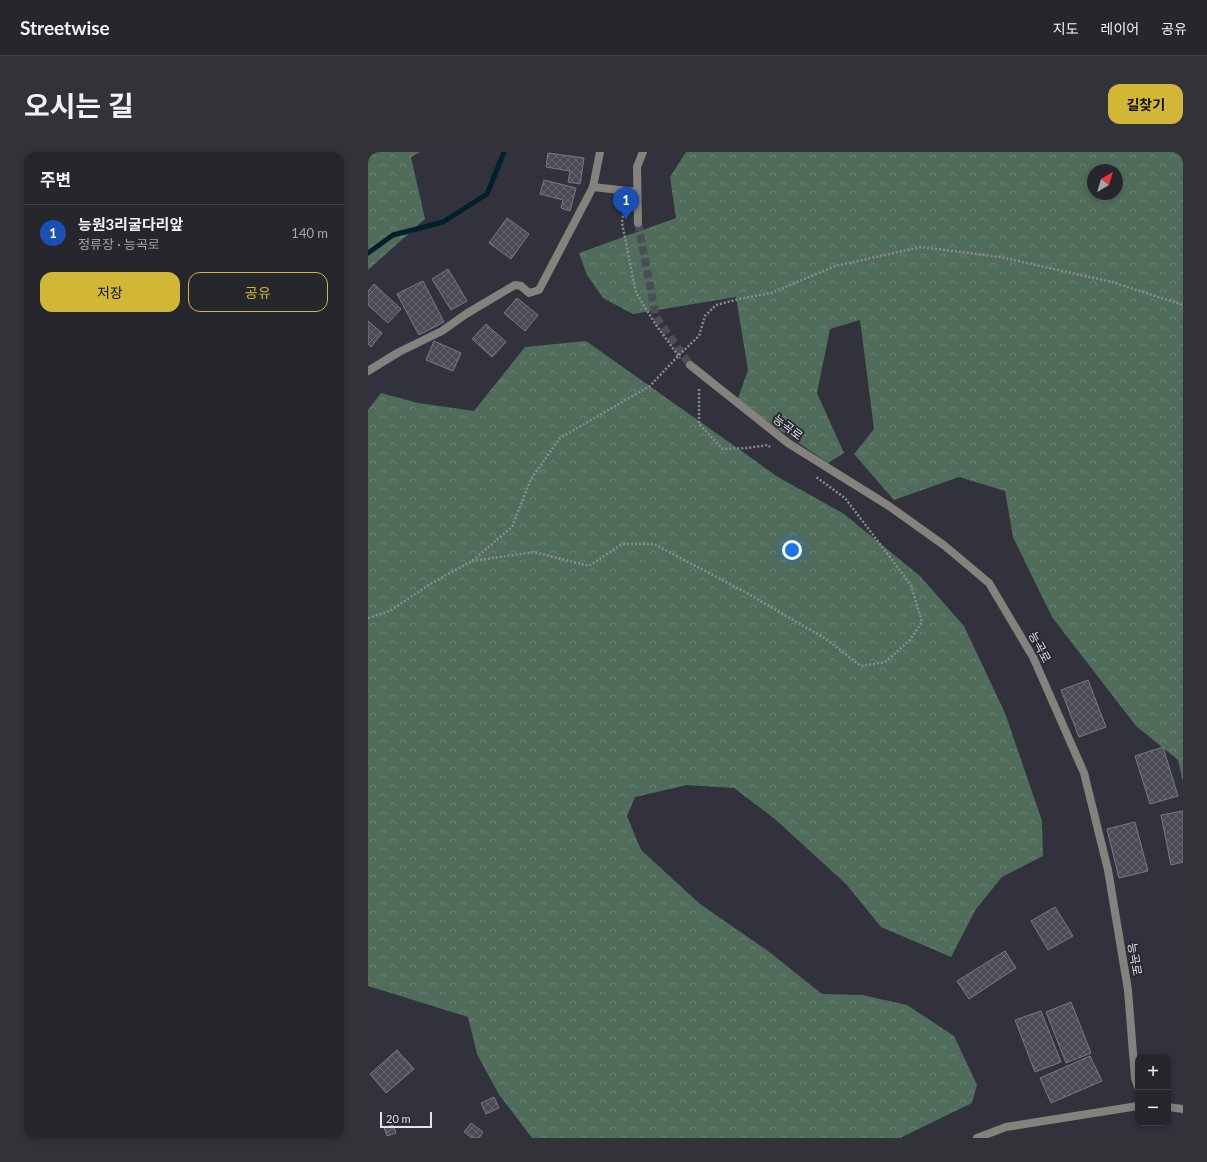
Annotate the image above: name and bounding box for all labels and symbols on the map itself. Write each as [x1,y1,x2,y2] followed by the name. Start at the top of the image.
[1087,164,1123,200] north arrow
[613,187,639,220] pin: 1
[770,411,806,443] street label: 능곡로
[782,540,802,560] your location
[1026,629,1054,665] street label: 능곡로
[1125,941,1145,977] street label: 능곡로
[380,1110,432,1129] scale bar

